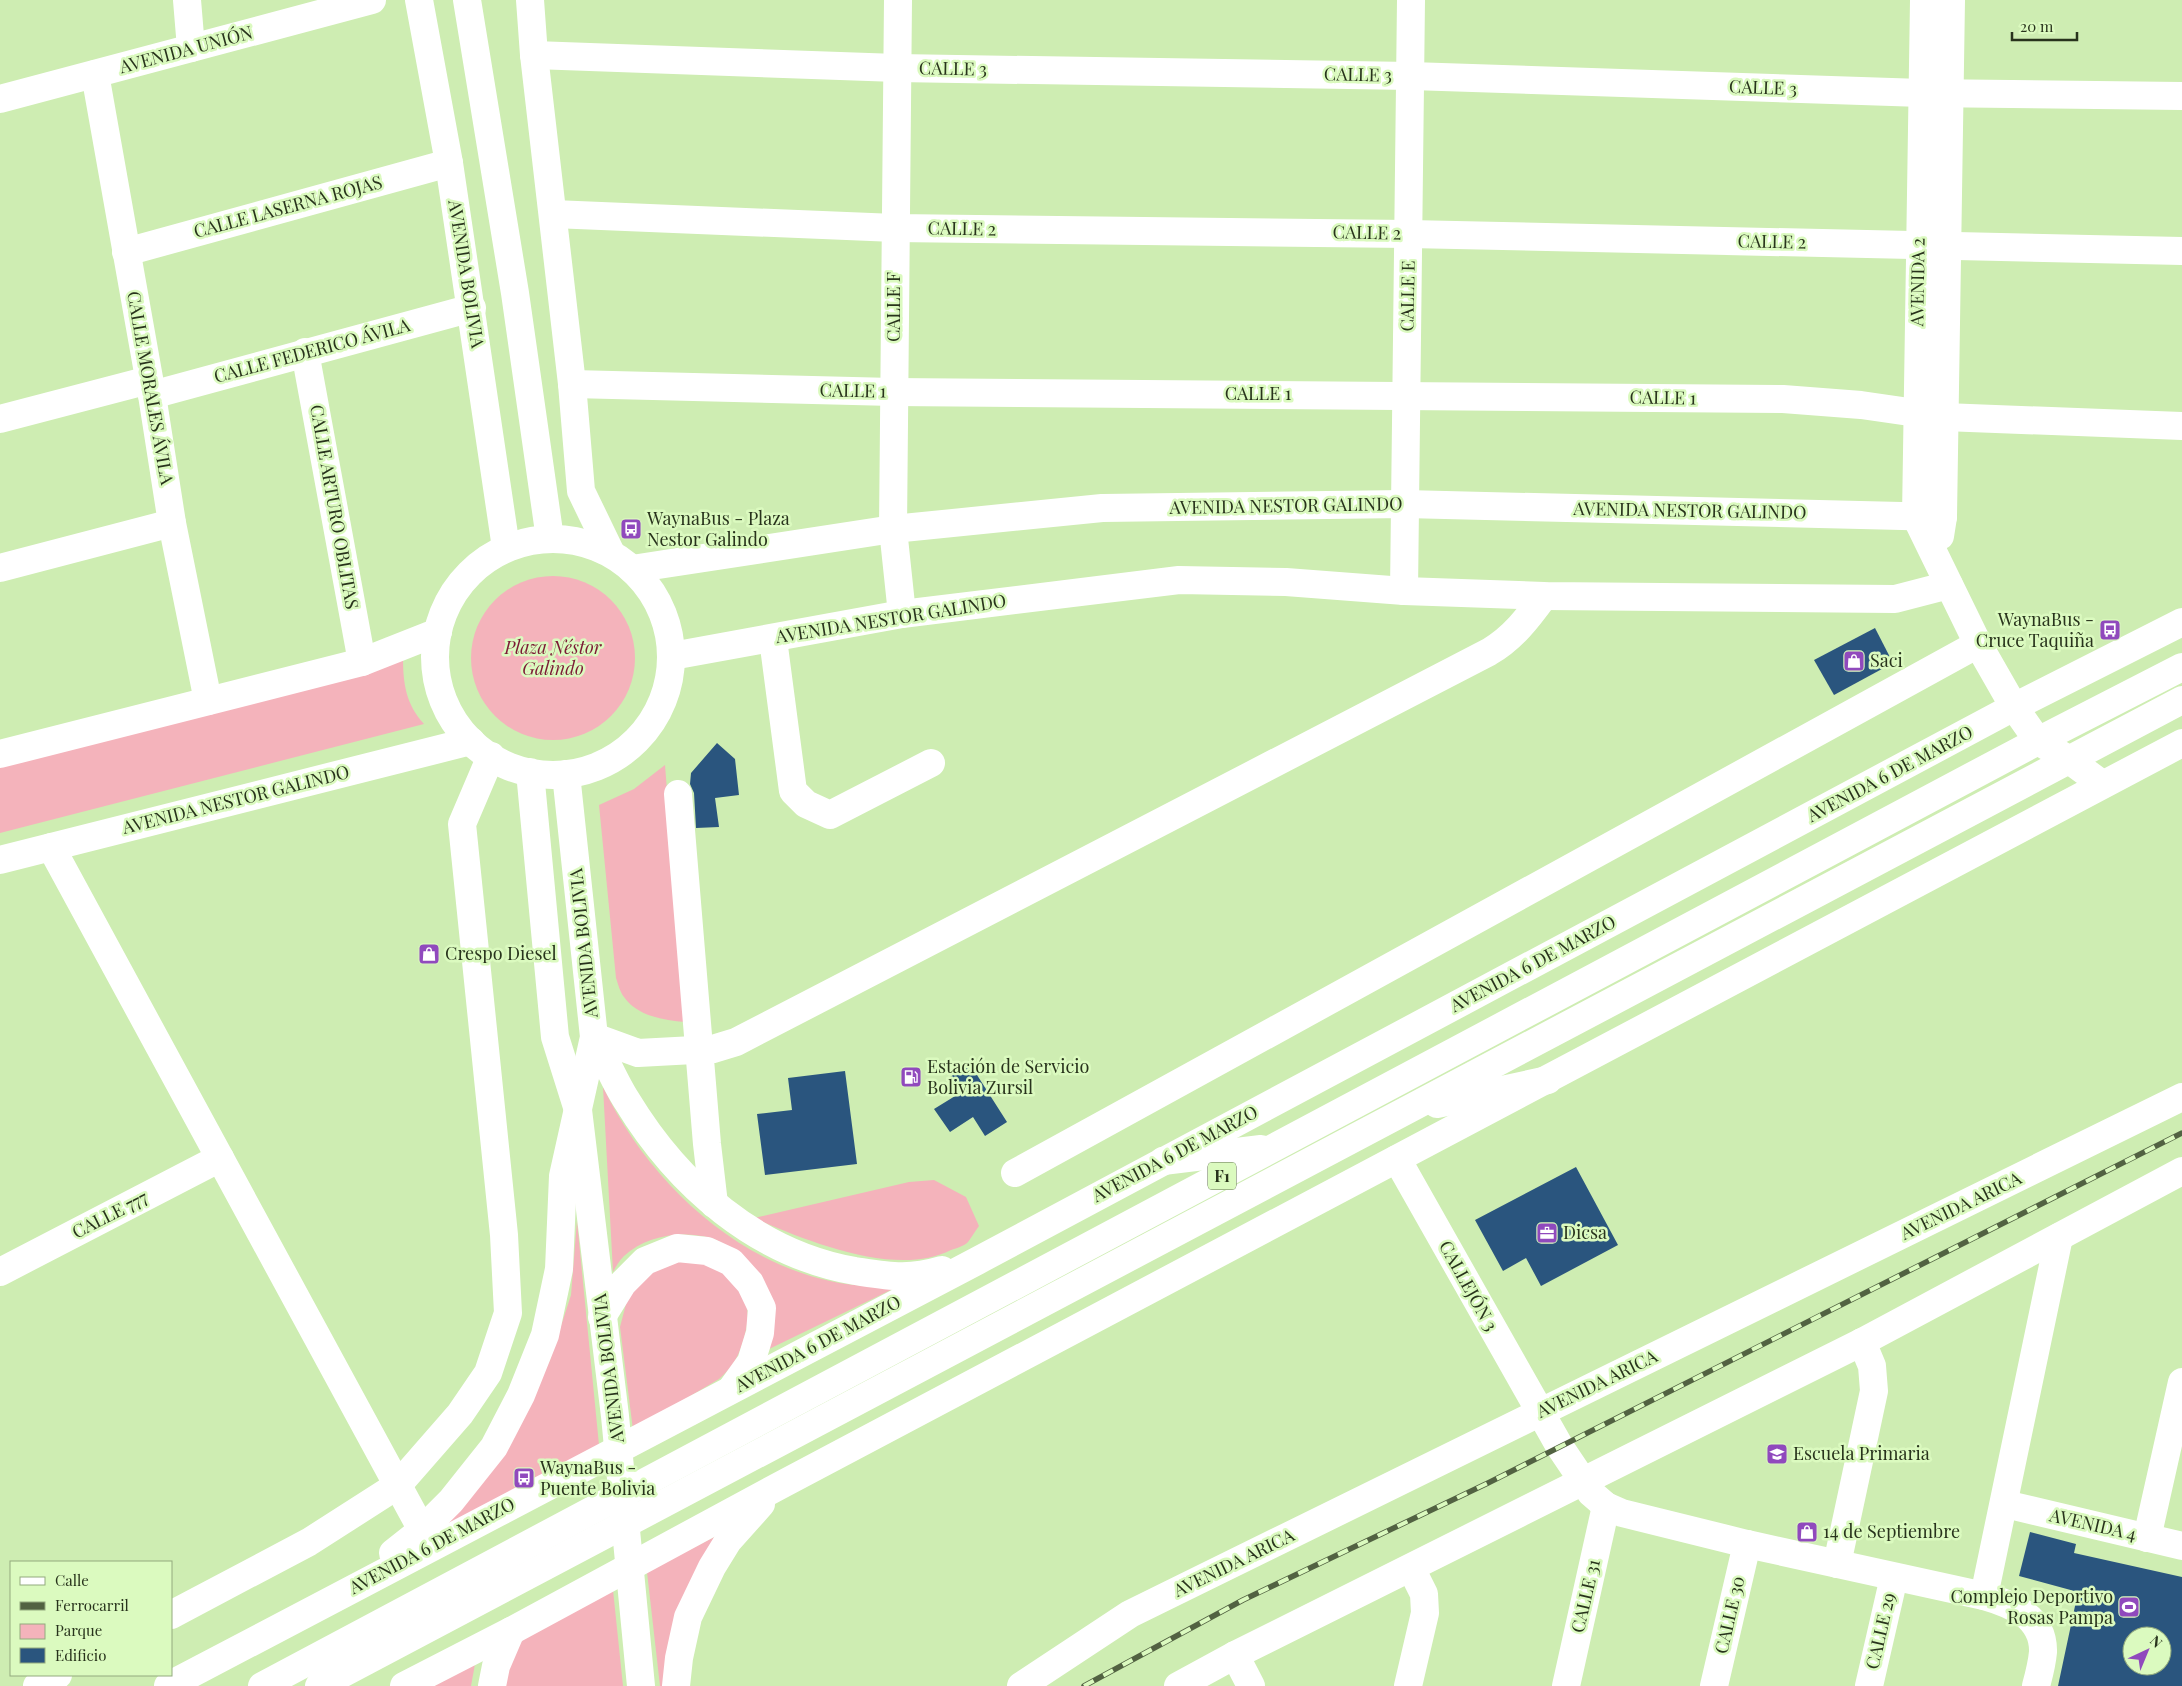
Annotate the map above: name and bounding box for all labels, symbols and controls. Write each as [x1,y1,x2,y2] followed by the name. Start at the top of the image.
[2012,10,2077,42] scale bar
[2020,16,2054,36] text: 20 m
[116,20,255,79] street label: AVENIDA UNIÓN
[919,55,987,81] street label: CALLE 3
[1324,61,1392,87] street label: CALLE 3
[1729,74,1797,100] street label: CALLE 3
[191,169,385,243] street label: CALLE LASERNA ROJAS
[443,197,491,350] street label: AVENIDA BOLIVIA
[928,215,997,241] street label: CALLE 2
[1333,219,1402,245] street label: CALLE 2
[1738,228,1807,254] street label: CALLE 2
[1904,237,1930,328] street label: AVENIDA 2
[1394,260,1420,332] street label: CALLE E
[881,272,905,342] street label: CALLE F
[122,289,180,487] street label: CALLE MORALES ÁVILA
[211,312,413,388] street label: CALLE FEDERICO ÁVILA
[819,377,887,403] street label: CALLE 1
[1225,381,1292,405] street label: CALLE 1
[1629,384,1697,410] street label: CALLE 1
[305,403,365,611] street label: CALLE ARTURO OBLITAS
[1168,491,1403,519] street label: AVENIDA NESTOR GALINDO
[1572,496,1807,524] street label: AVENIDA NESTOR GALINDO
[646,506,790,551] place label: WaynaBus - Plaza Nestor Galindo
[619,517,643,541] bus stop icon: WaynaBus - Plaza Nestor Galindo
[773,588,1008,648] street label: AVENIDA NESTOR GALINDO
[1976,607,2094,652] place label: WaynaBus - Cruce Taquiña
[2098,618,2122,642] bus stop icon: WaynaBus - Cruce Taquiña
[504,635,603,680] park label: Plaza Néstor Galindo
[1870,648,1903,672] place label: Saci
[1842,649,1866,673] shop icon: Saci
[1802,719,1977,827] street label: AVENIDA 6 DE MARZO
[119,759,352,839] street label: AVENIDA NESTOR GALINDO
[563,867,603,1020] street label: AVENIDA BOLIVIA
[1445,909,1620,1017] street label: AVENIDA 6 DE MARZO
[445,941,557,965] place label: Crespo Diesel
[417,942,441,966] shop icon: Crespo Diesel
[927,1054,1089,1099] place label: Estación de Servicio Bolivia Zursil
[899,1065,923,1089] fuel station icon: Estación de Servicio Bolivia Zursil
[1087,1099,1262,1207] street label: AVENIDA 6 DE MARZO
[1208,1162,1236,1190] road number: F1
[1895,1165,2026,1245] street label: AVENIDA ARICA
[68,1185,152,1243] street label: CALLE 777
[1563,1220,1607,1244] place label: Dicsa
[1535,1221,1559,1245] office icon: Dicsa
[1434,1236,1504,1335] street label: CALLEJÓN 3
[730,1289,905,1397] street label: AVENIDA 6 DE MARZO
[587,1292,629,1445] street label: AVENIDA BOLIVIA
[1531,1343,1662,1423] street label: AVENIDA ARICA
[1793,1441,1930,1465] place label: Escuela Primaria
[1765,1442,1789,1466] school or university icon: Escuela Primaria
[539,1455,655,1500] place label: WaynaBus - Puente Bolivia
[512,1466,536,1490] bus stop icon: WaynaBus - Puente Bolivia
[344,1491,519,1599] street label: AVENIDA 6 DE MARZO
[2046,1502,2139,1546] street label: AVENIDA 4
[1823,1519,1960,1543] place label: 14 de Septiembre
[1795,1520,1819,1544] shop icon: 14 de Septiembre
[1168,1522,1299,1602] street label: AVENIDA ARICA
[1565,1556,1605,1635] street label: CALLE 31
[10,1561,172,1676] legend
[55,1570,89,1590] text: Calle
[1708,1574,1750,1656] street label: CALLE 30
[1950,1584,2113,1629] place label: Complejo Deportivo Rosas Pampa
[1860,1590,1900,1671] street label: CALLE 29
[55,1595,129,1615] text: Ferrocarril
[2117,1595,2141,1619] sports icon: Complejo Deportivo Rosas Pampa
[55,1620,102,1640] text: Parque
[2122,1626,2172,1676] north arrow
[2146,1631,2167,1652] text: N
[55,1645,106,1665] text: Edificio

